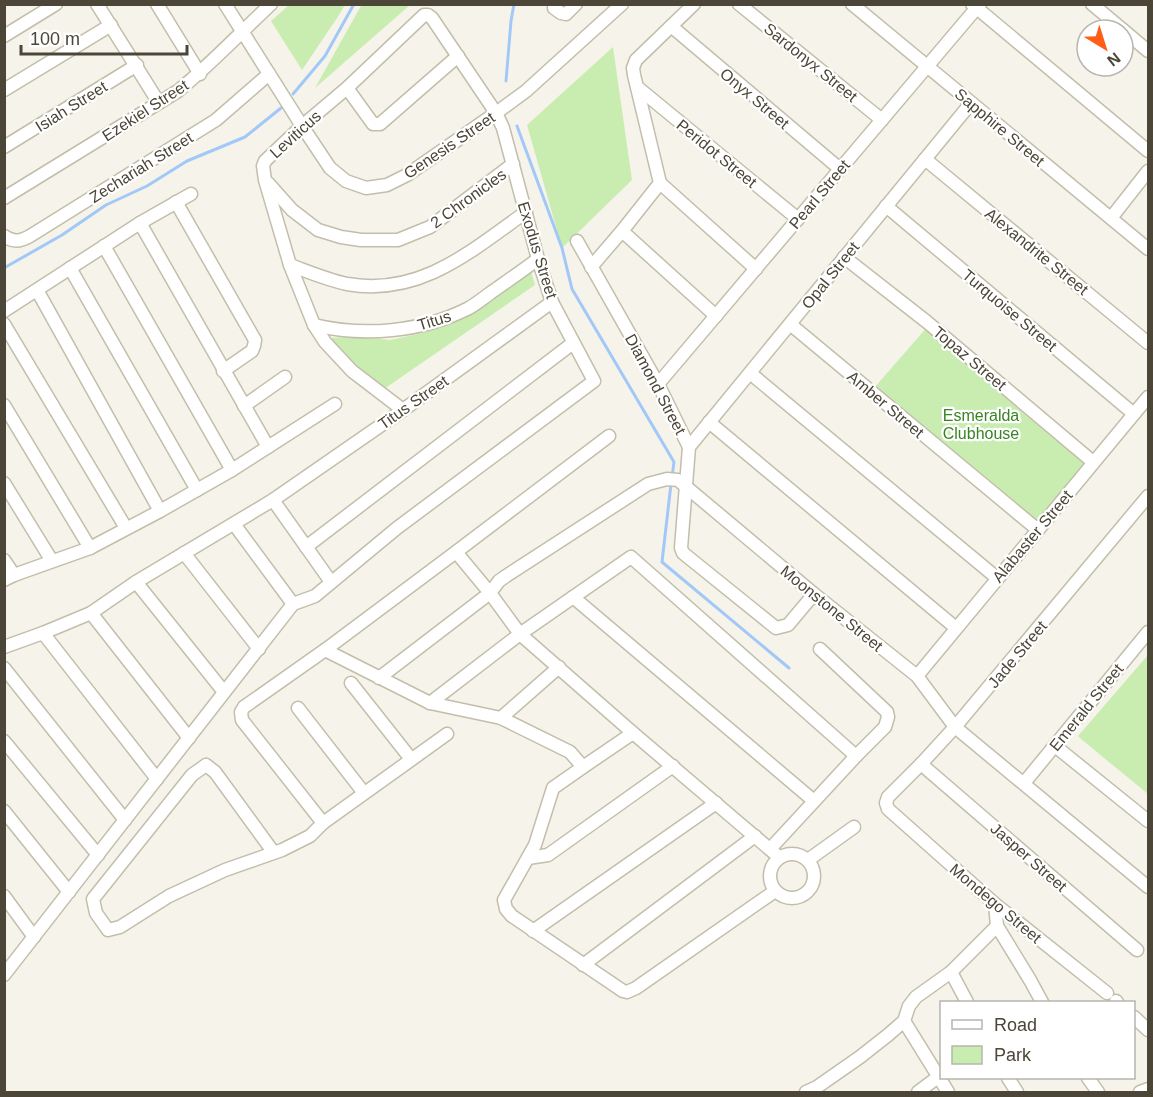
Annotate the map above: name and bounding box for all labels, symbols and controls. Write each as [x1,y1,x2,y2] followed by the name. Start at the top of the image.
[21,18,188,56] scale bar
[1075,18,1135,78] north arrow
[761,20,861,105] street label: Sardonyx Street
[30,29,80,49] text: 100 m
[1104,49,1124,70] text: N
[717,65,793,132] street label: Onyx Street
[99,76,192,144] street label: Ezekiel Street
[32,77,111,135] street label: Isiah Street
[952,85,1048,170] street label: Sapphire Street
[267,107,324,162] street label: Leviticus
[401,108,498,182] street label: Genesis Street
[673,116,760,191] street label: Peridot Street
[87,129,196,206] street label: Zechariah Street
[786,156,853,232] street label: Pearl Street
[427,165,509,231] street label: 2 Chronicles
[515,200,561,301] street label: Exodus Street
[982,205,1092,298] street label: Alexandrite Street
[798,238,863,312] street label: Opal Street
[959,266,1061,355] street label: Turquoise Street
[415,307,453,334] street label: Titus
[930,323,1010,394] street label: Topaz Street
[622,331,689,438] street label: Diamond Street
[844,368,928,442] street label: Amber Street
[375,372,452,433] street label: Titus Street
[943,407,1019,442] park label: Esmeralda Clubhouse
[989,486,1076,586] street label: Alabaster Street
[777,562,887,655] street label: Moonstone Street
[985,617,1051,691] street label: Jade Street
[1046,660,1127,754] street label: Emerald Street
[987,820,1071,895] street label: Jasper Street
[947,860,1045,947] street label: Mondego Street
[940,1001,1135,1079] legend
[994,1015,1037,1035] text: Road
[994,1045,1032,1065] text: Park

